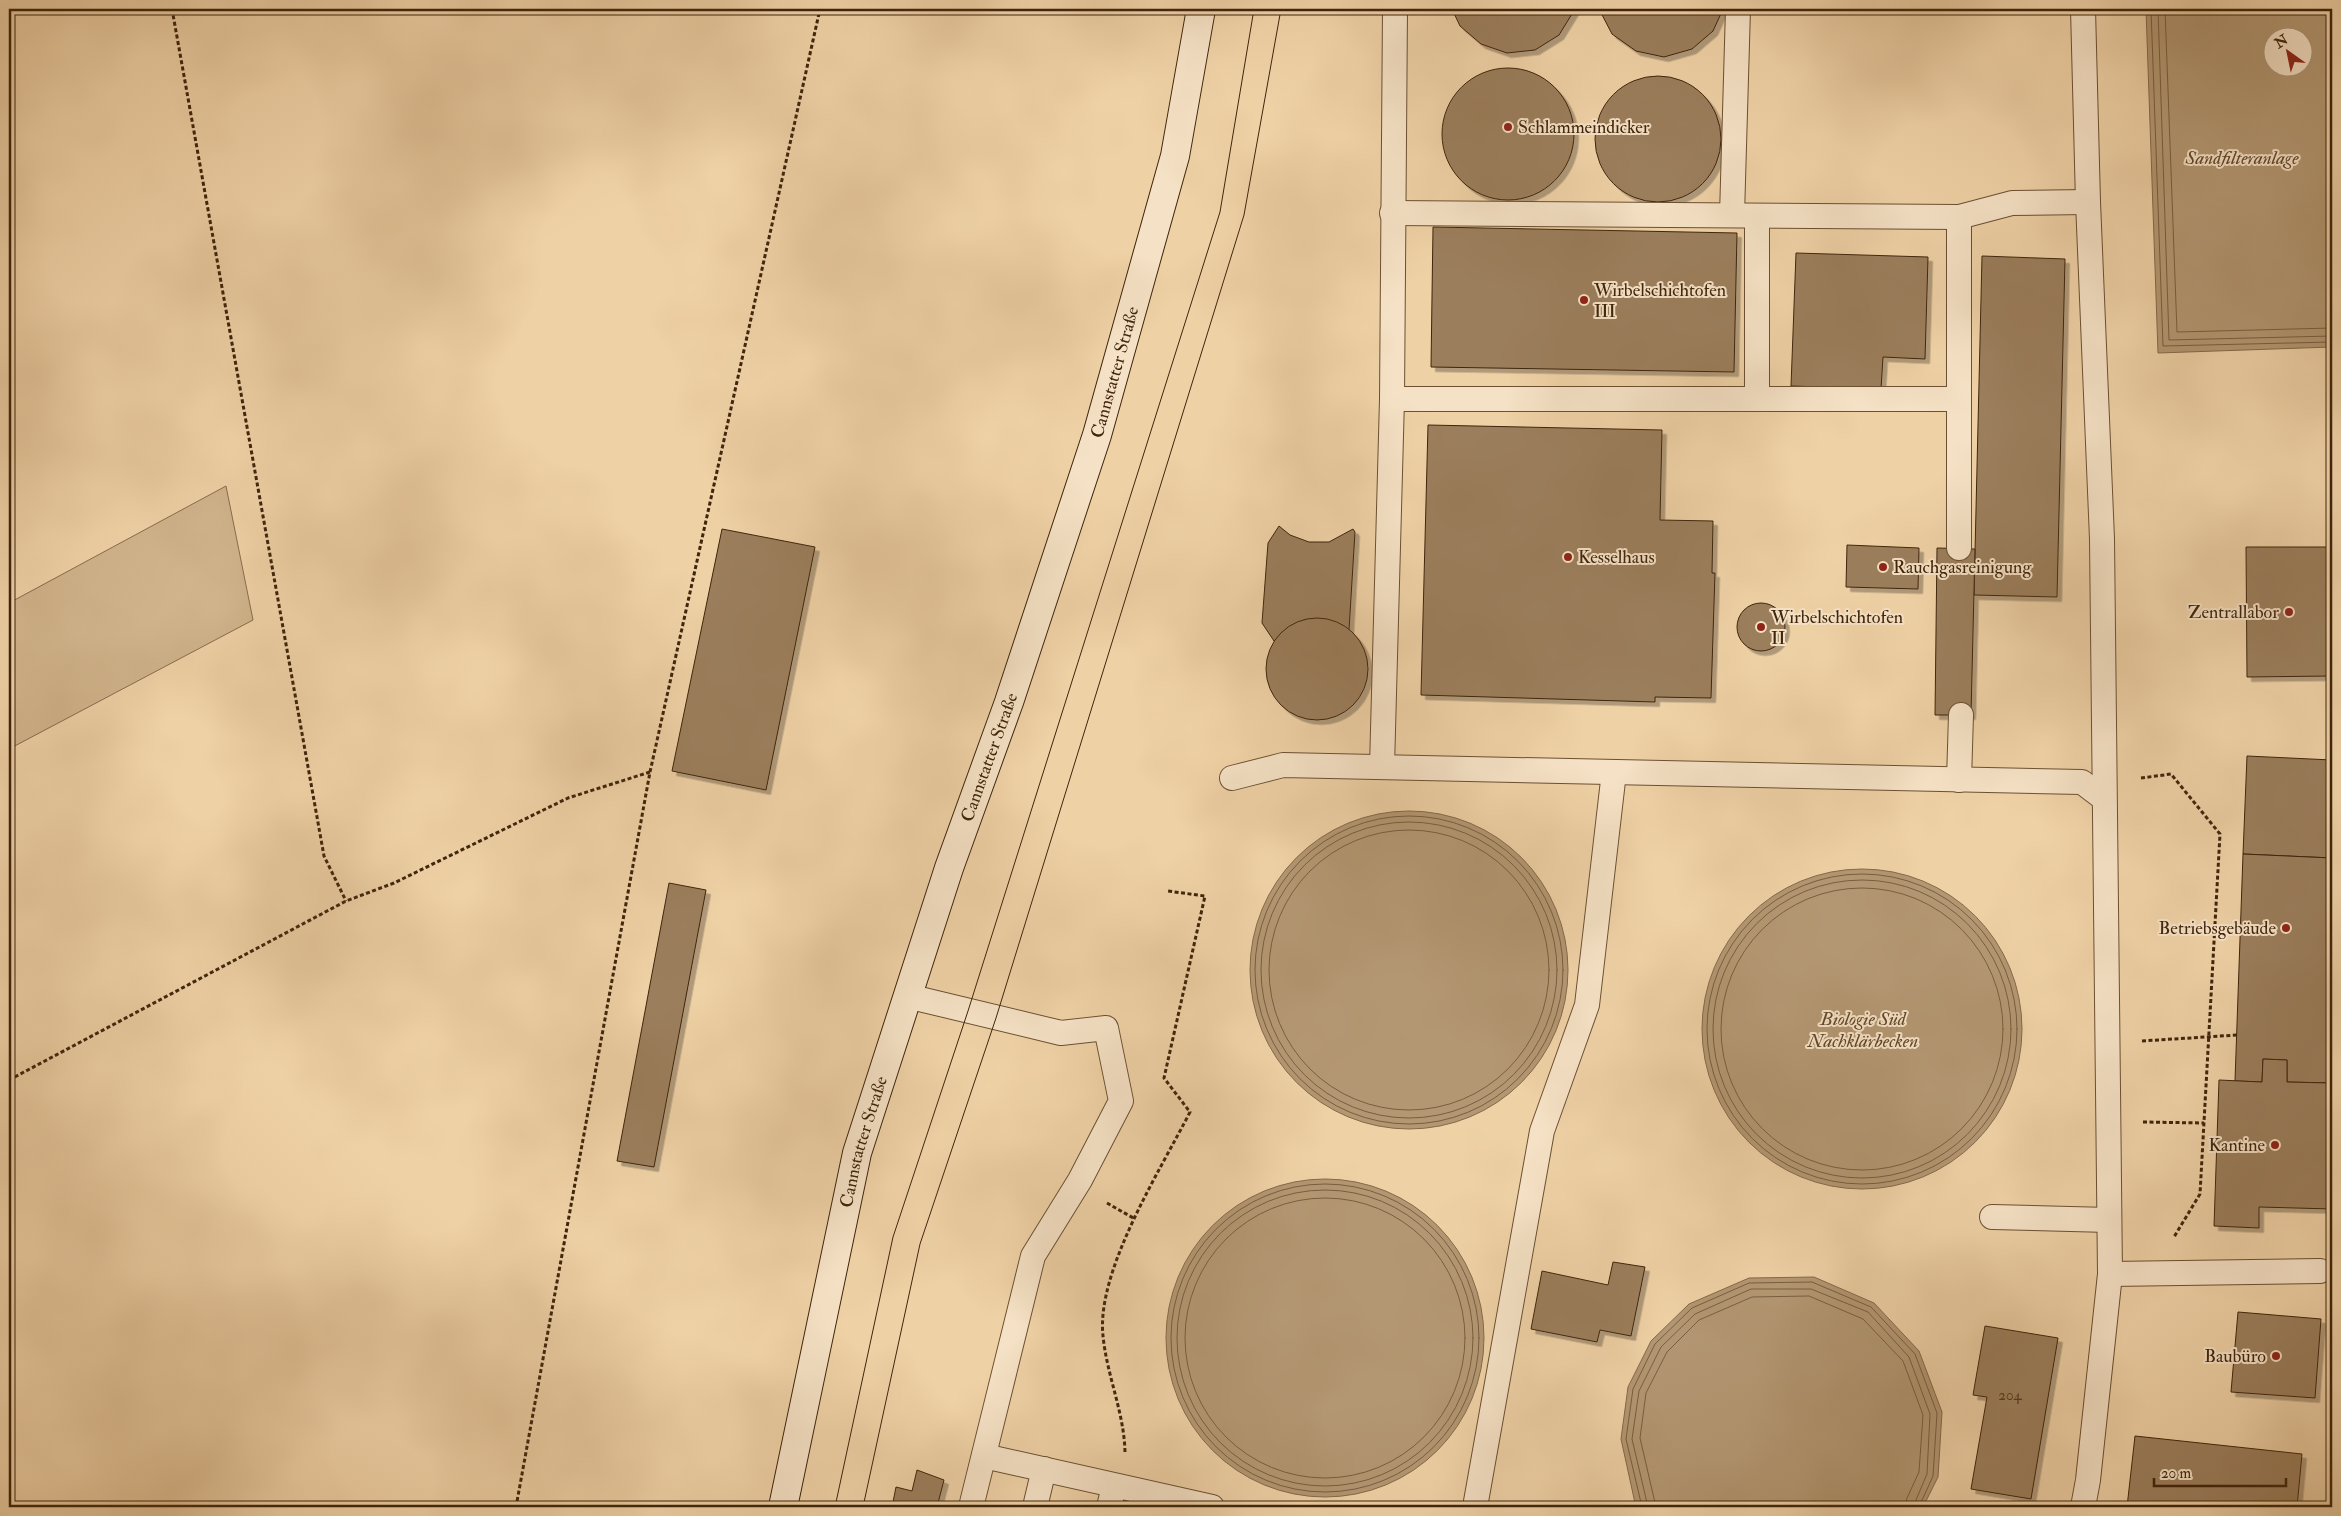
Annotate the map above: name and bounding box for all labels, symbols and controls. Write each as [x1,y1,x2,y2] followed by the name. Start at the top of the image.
[2264,28,2314,78] north arrow
[2270,31,2291,53] text: N
[1518,116,1650,139] place label: Schlammeindicker
[1502,121,1514,133] marker: Schlammeindicker
[2185,146,2299,170] water label: Sandfilteranlage
[1593,279,1726,323] place label: Wirbelschichtofen III
[1578,294,1590,306] marker: Wirbelschichtofen III
[1086,304,1144,441] street label: Cannstatter Straße
[1578,546,1655,569] place label: Kesselhaus
[1562,551,1574,563] marker: Kesselhaus
[1893,556,2032,579] place label: Rauchgasreinigung
[1877,561,1889,573] marker: Rauchgasreinigung
[2188,601,2279,624] place label: Zentrallabor
[1770,606,1903,650] place label: Wirbelschichtofen II
[2283,606,2295,618] marker: Zentrallabor
[1755,621,1767,633] marker: Wirbelschichtofen II
[956,689,1023,825] street label: Cannstatter Straße
[2159,917,2276,940] place label: Betriebsgebäude
[2280,922,2292,934] marker: Betriebsgebäude
[1807,1007,1918,1053] water label: Biologie Süd Nachklärbecken
[835,1073,893,1210] street label: Cannstatter Straße
[2208,1134,2265,1157] place label: Kantine
[2269,1139,2281,1151] marker: Kantine
[2204,1345,2266,1368] place label: Baubüro
[2270,1350,2282,1362] marker: Baubüro
[1998,1386,2023,1405] house number: 204
[2154,1456,2286,1488] scale bar
[2161,1464,2191,1483] text: 20 m

